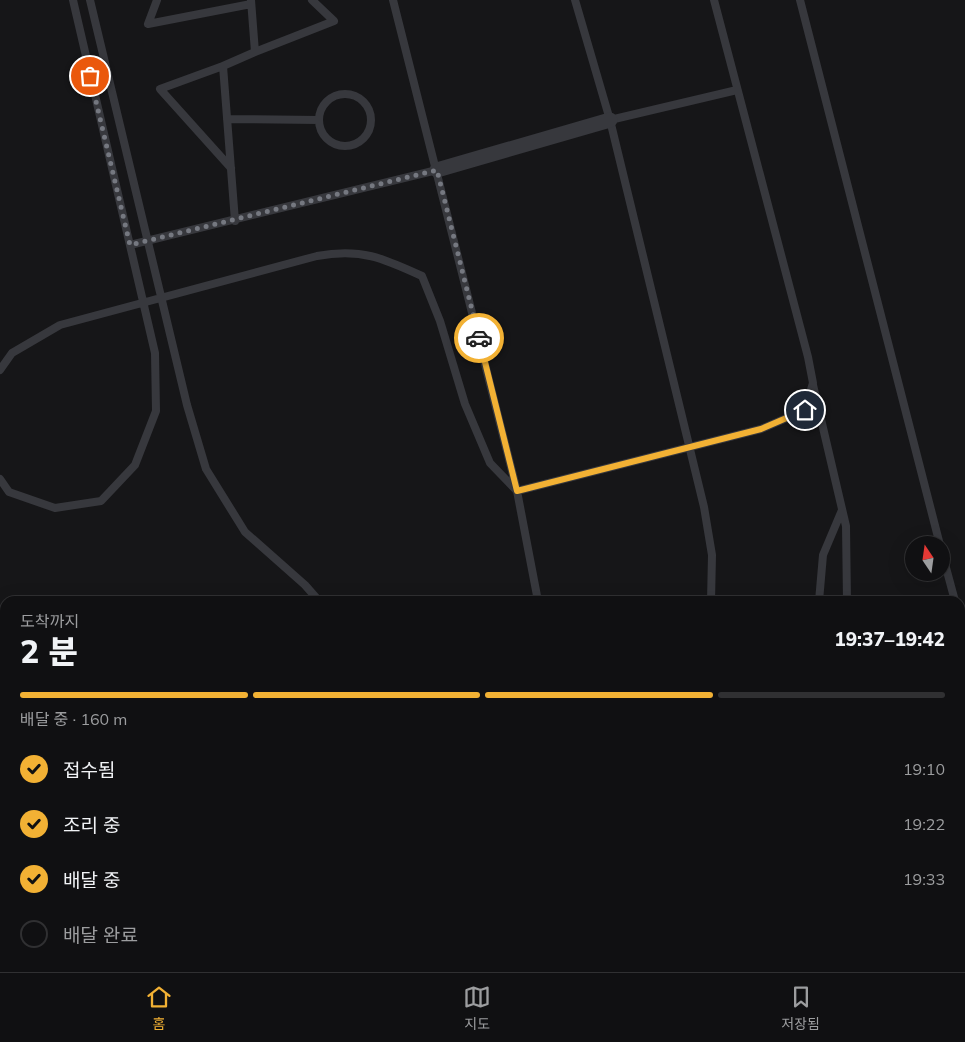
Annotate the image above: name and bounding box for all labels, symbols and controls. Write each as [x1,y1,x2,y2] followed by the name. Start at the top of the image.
[69,55,111,97] pin
[76,62,104,90] icon: bag
[454,313,504,363] courier
[465,324,493,352] icon: car
[784,389,826,431] pin
[791,396,819,424] icon: home
[905,536,950,581] north arrow
[905,536,950,581] map controls
[20,611,79,631] text: 도착까지
[834,627,945,651] text: 19:37–19:42
[20,631,78,671] text: 2 분
[20,709,127,729] text: 배달 중 · 160 m
[20,755,48,783] icon: check
[63,758,115,782] text: 접수됨
[903,759,945,779] text: 19:10
[20,810,48,838] icon: check
[63,813,120,837] text: 조리 중
[903,814,945,834] text: 19:22
[20,865,48,893] icon: check
[63,868,120,892] text: 배달 중
[903,869,945,889] text: 19:33
[63,923,138,947] text: 배달 완료
[145,983,173,1033] tab: 홈
[463,983,491,1033] tab: 지도
[781,983,820,1033] tab: 저장됨

